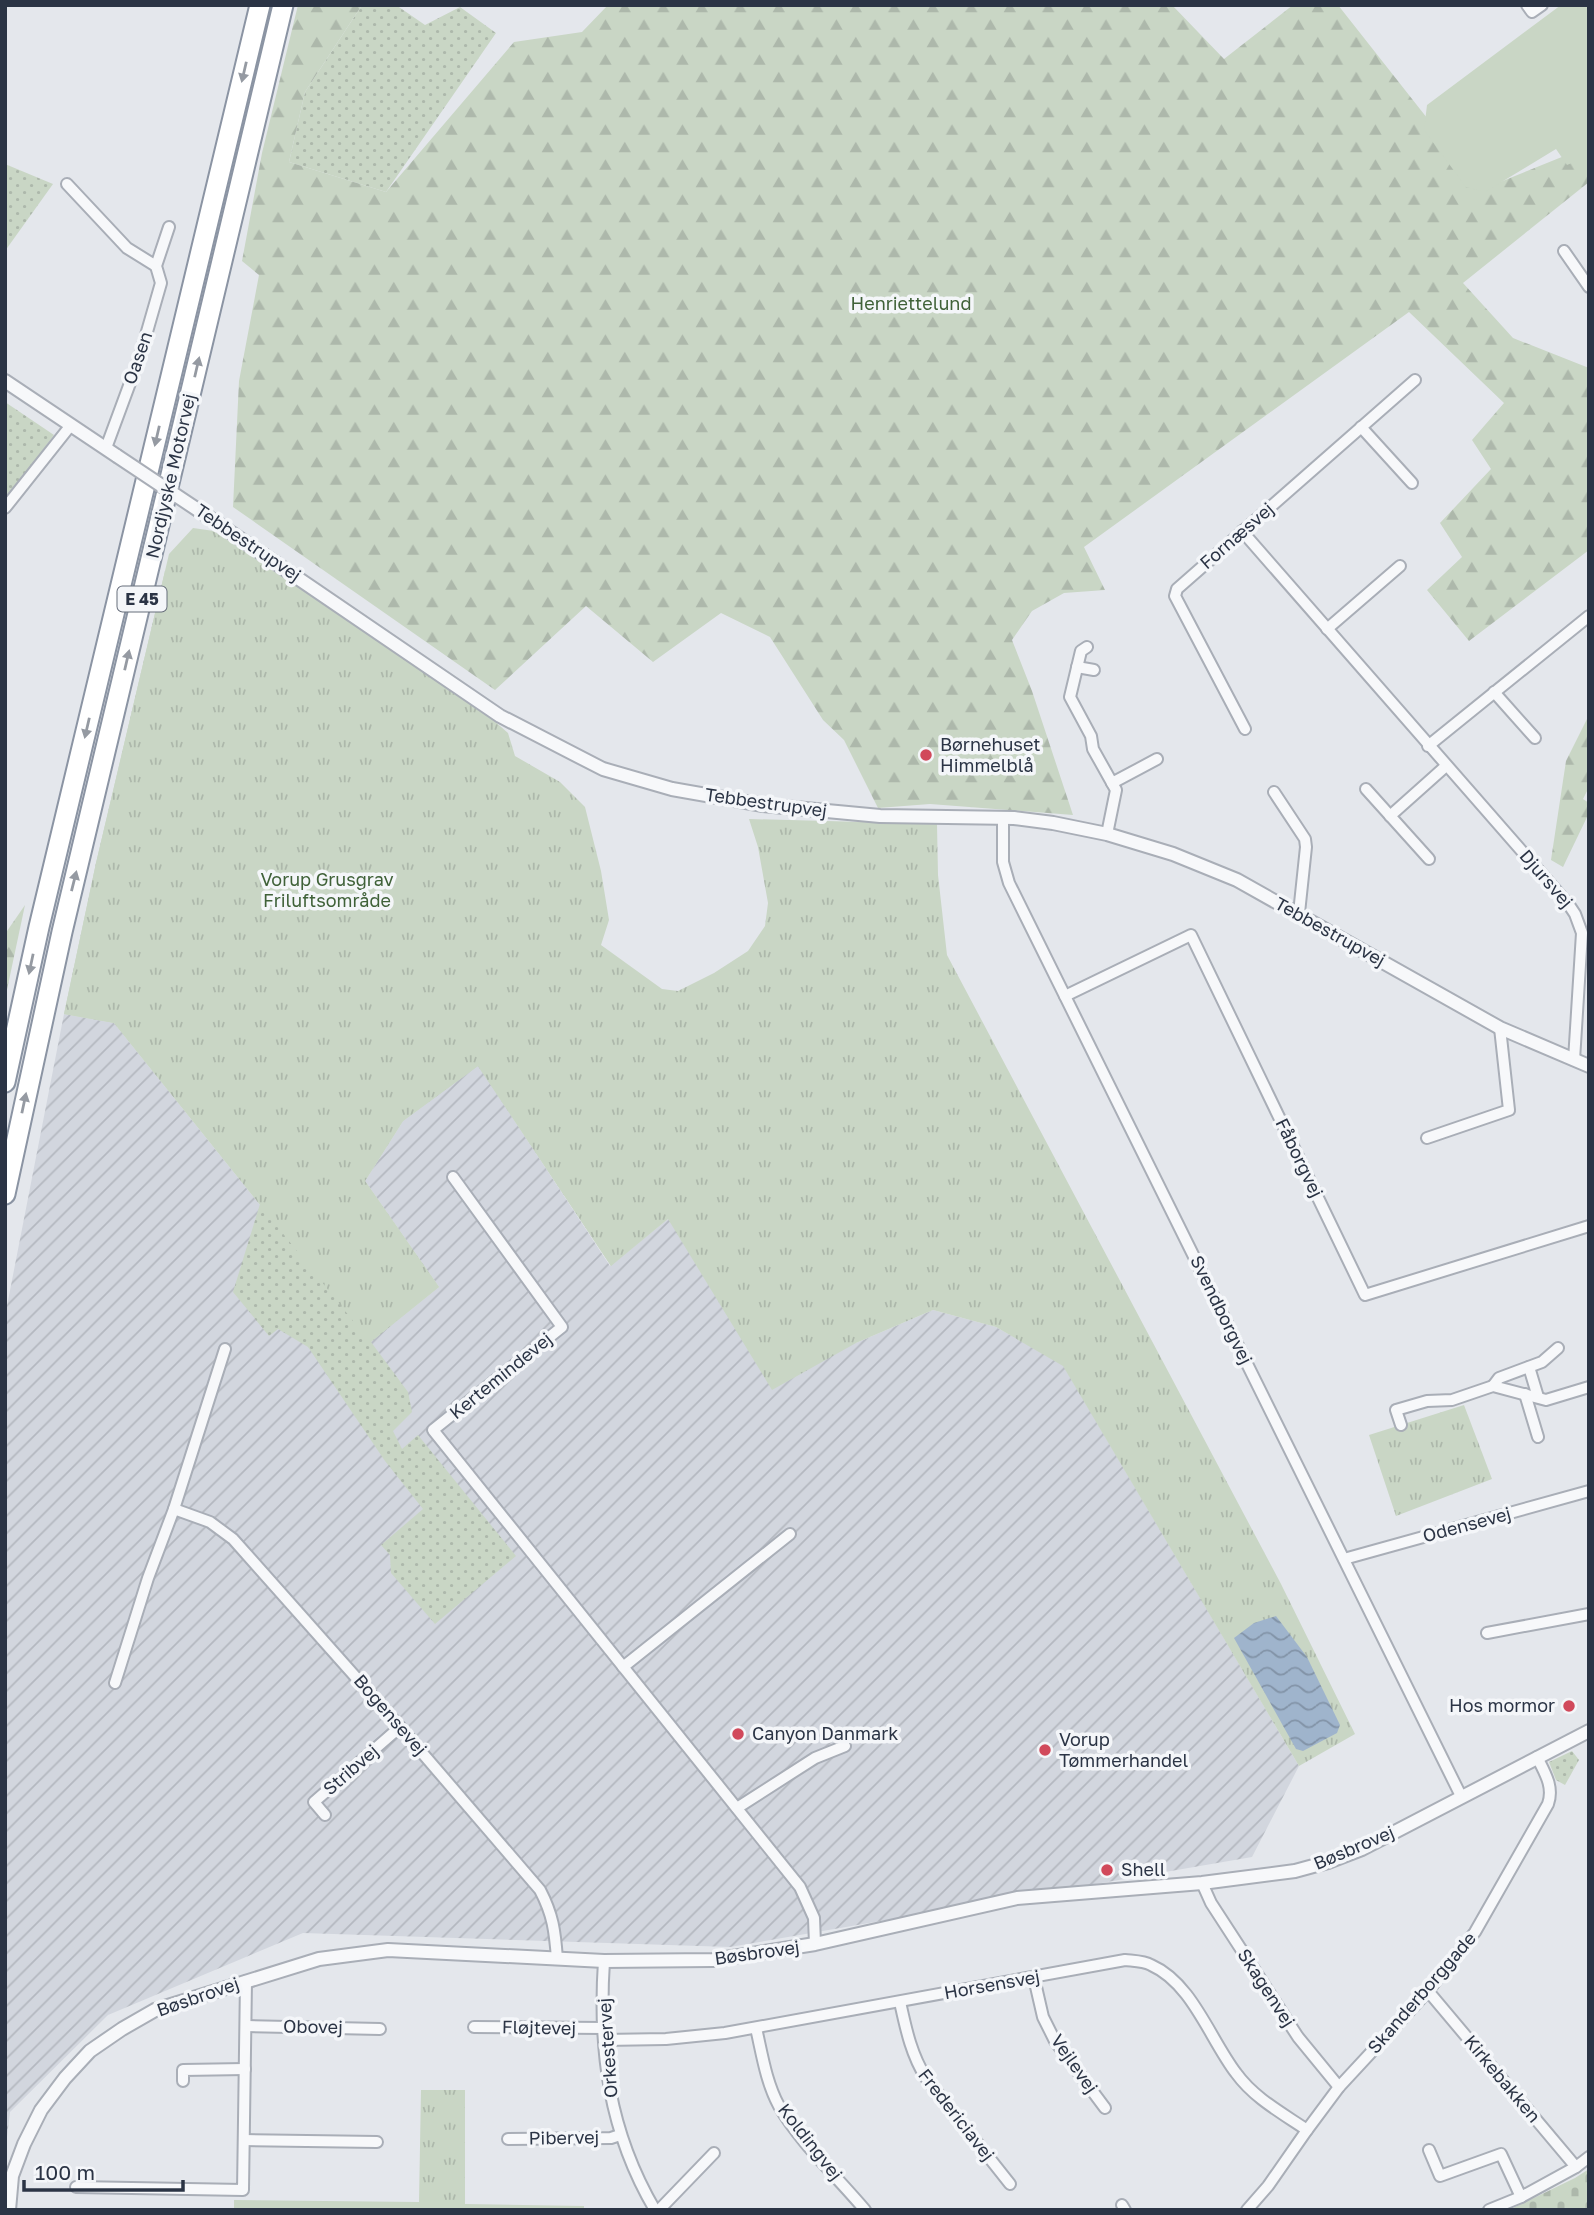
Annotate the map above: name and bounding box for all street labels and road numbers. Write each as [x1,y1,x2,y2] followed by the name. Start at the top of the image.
[118,328,156,387] street label: Oasen
[140,391,200,560] street label: Nordjyske Motorvej
[1195,497,1278,573] street label: Fornæsvej
[191,499,306,586] street label: Tebbestrupvej
[118,586,166,612] road number: E 45
[704,783,829,821] street label: Tebbestrupvej
[1516,845,1578,912] street label: Djursvej
[1271,892,1390,971] street label: Tebbestrupvej
[1271,1114,1328,1201] street label: Fåborgvej
[1186,1252,1258,1368] street label: Svendborgvej
[445,1327,556,1423] street label: Kertemindevej
[1420,1502,1513,1546] street label: Odensevej
[350,1669,432,1759] street label: Bogensevej
[318,1739,382,1799] street label: Stribvej
[1310,1820,1397,1874] street label: Bøsbrovej
[1362,1927,1480,2058] street label: Skanderborggade
[713,1935,801,1969] street label: Bøsbrovej
[1233,1944,1300,2031] street label: Skagenvej
[942,1965,1042,2003] street label: Horsensvej
[154,1972,242,2020] street label: Bøsbrovej
[593,1997,621,2099] street label: Orkestervej
[283,2014,343,2038] street label: Obovej
[502,2015,576,2039] street label: Fløjtevej
[1047,2030,1103,2097] street label: Vejlevej
[1460,2030,1546,2127] street label: Kirkebakken
[914,2064,1000,2165] street label: Fredericiavej
[774,2099,848,2184] street label: Koldingvej
[528,2125,600,2149] street label: Pibervej

